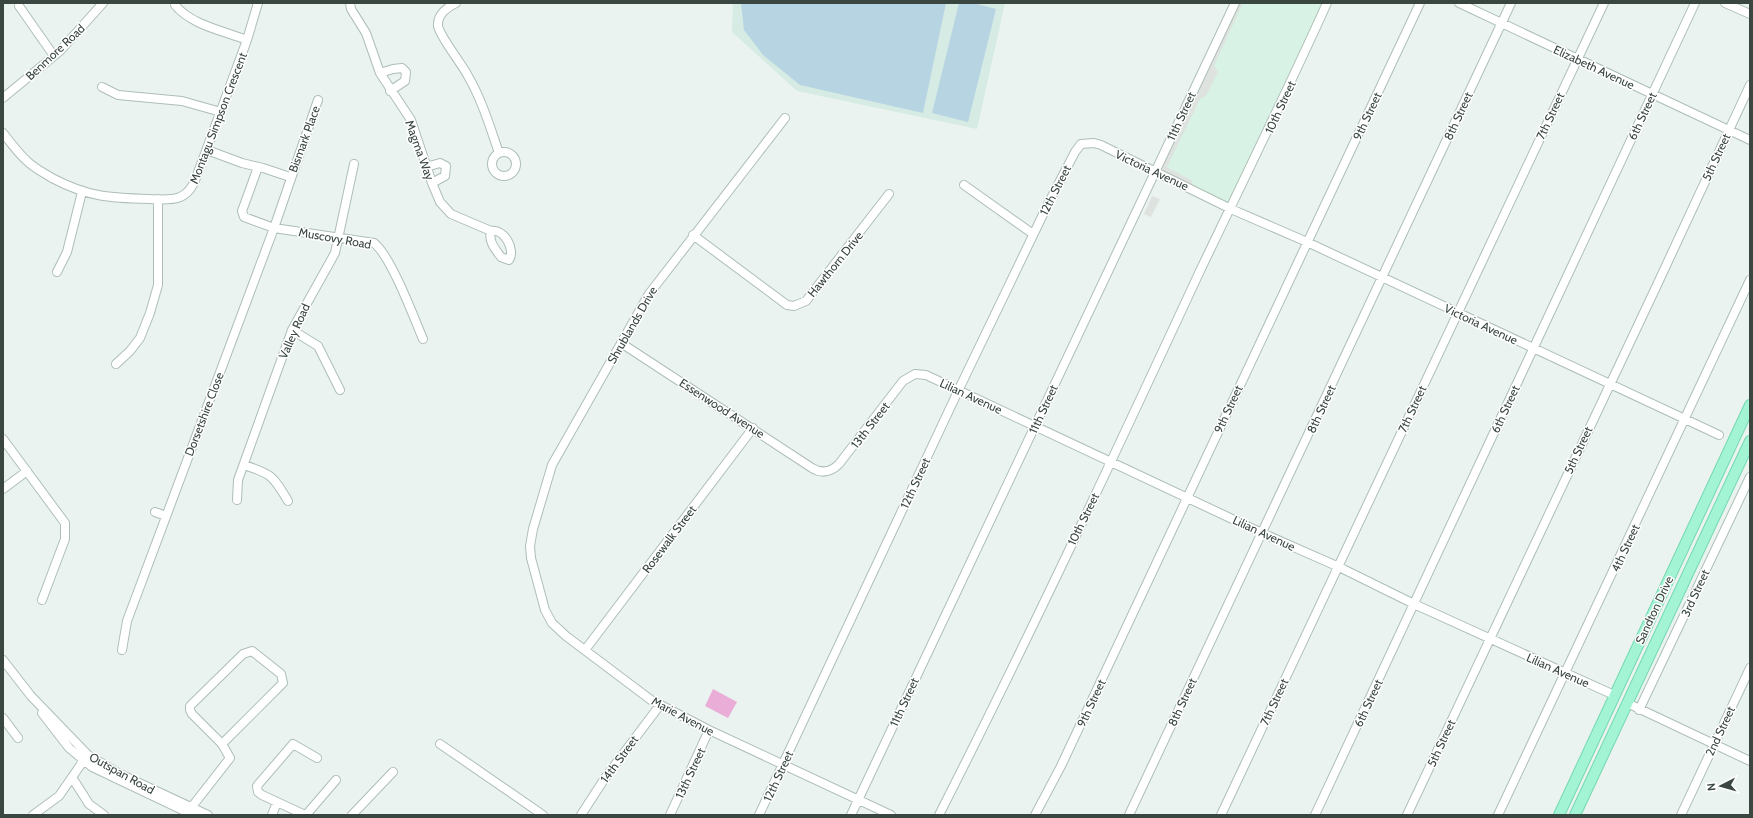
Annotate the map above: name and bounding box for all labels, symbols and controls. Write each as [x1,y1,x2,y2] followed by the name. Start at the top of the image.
[22,21,88,83] street label: Benmore Road
[1551,42,1637,92] street label: Elizabeth Avenue
[186,50,250,186] street label: Montagu Simpson Crescent
[1261,78,1299,136] street label: 10th Street
[1163,89,1199,143] street label: 11th Street
[1349,90,1385,142] street label: 9th Street
[1440,90,1476,142] street label: 8th Street
[1533,90,1567,142] street label: 7th Street
[1624,90,1660,142] street label: 6th Street
[285,104,323,174] street label: Bismark Place
[402,118,438,182] street label: Magma Way
[1699,131,1733,183] street label: 5th Street
[1113,146,1191,194] street label: Victoria Avenue
[1036,162,1074,218] street label: 12th Street
[298,224,372,252] street label: Muscovy Road
[804,228,866,300] street label: Hawthorn Drive
[604,284,660,366] street label: Shrublands Drive
[1442,300,1520,348] street label: Victoria Avenue
[275,301,313,361] street label: Valley Road
[181,370,227,458] street label: Dorsetshire Close
[677,375,767,441] street label: Essenwood Avenue
[937,375,1005,417] street label: Lilian Avenue
[1025,382,1061,436] street label: 11th Street
[1210,383,1246,435] street label: 9th Street
[1303,383,1339,435] street label: 8th Street
[1395,383,1429,435] street label: 7th Street
[1487,383,1523,435] street label: 6th Street
[847,399,893,451] street label: 13th Street
[1561,424,1595,476] street label: 5th Street
[897,455,933,511] street label: 12th Street
[1064,490,1102,548] street label: 10th Street
[639,502,699,576] street label: Rosewalk Street
[1230,512,1298,554] street label: Lilian Avenue
[1607,522,1643,574] street label: 4th Street
[1678,567,1712,619] street label: 3rd Street
[1632,574,1676,646] street label: Sandton Drive
[1524,649,1592,691] street label: Lilian Avenue
[886,675,922,729] street label: 11th Street
[1164,676,1200,728] street label: 8th Street
[1257,676,1291,728] street label: 7th Street
[1073,677,1109,729] street label: 9th Street
[1350,677,1386,729] street label: 6th Street
[649,693,717,739] street label: Marie Avenue
[1702,704,1738,758] street label: 2nd Street
[1424,717,1458,769] street label: 5th Street
[597,732,641,786] street label: 14th Street
[672,745,708,801] street label: 13th Street
[760,748,796,804] street label: 12th Street
[87,749,157,797] street label: Outspan Road
[1701,766,1741,806] north arrow
[1704,782,1718,792] text: N

